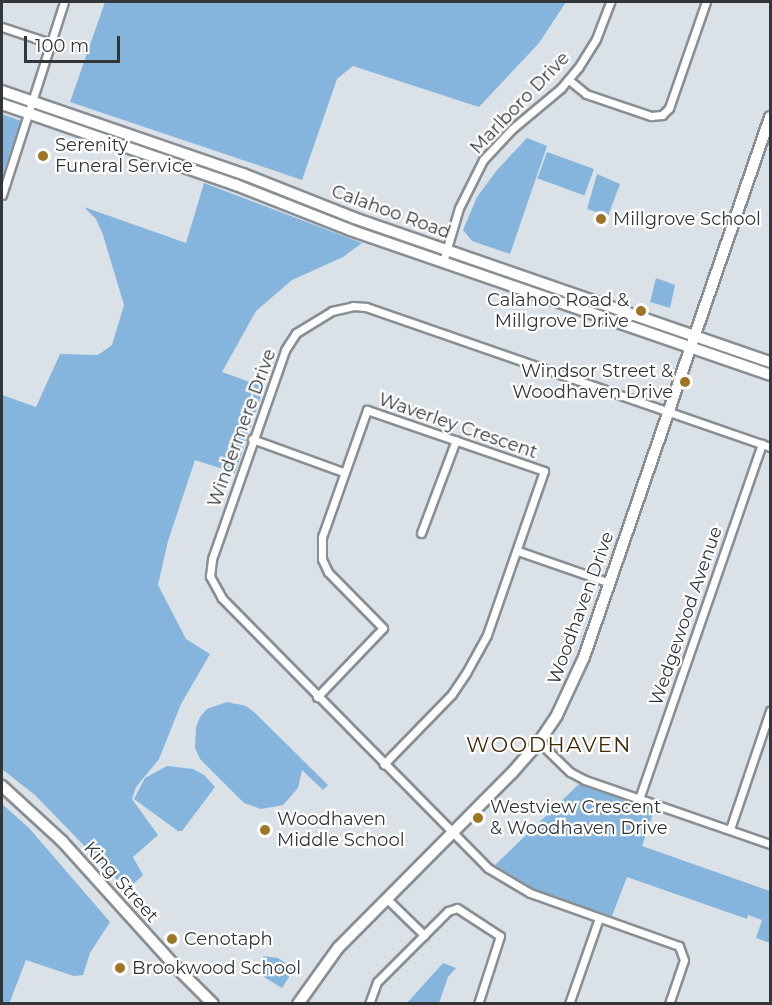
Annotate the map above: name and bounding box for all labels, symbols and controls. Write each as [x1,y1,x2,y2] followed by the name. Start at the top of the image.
[27,24,123,62] scale bar
[35,35,89,57] text: 100 m
[466,48,574,158] street label: Marlboro Drive
[55,135,193,178] place label: Serenity Funeral Service
[36,149,50,163] marker: Serenity Funeral Service
[328,180,454,244] street label: Calahoo Road
[613,208,761,230] place label: Millgrove School
[594,212,608,226] marker: Millgrove School
[487,290,629,332] place label: Calahoo Road & Millgrove Drive
[634,304,648,318] marker: Calahoo Road & Millgrove Drive
[203,346,281,510] street label: Windermere Drive
[512,361,673,404] place label: Windsor Street & Woodhaven Drive
[678,375,692,389] marker: Windsor Street & Woodhaven Drive
[376,389,540,463] street label: Waverley Crescent
[645,524,727,708] street label: Wedgewood Avenue
[543,529,619,687] street label: Woodhaven Drive
[466,732,632,758] district label: WOODHAVEN
[490,797,668,840] place label: Westview Crescent & Woodhaven Drive
[277,809,405,852] place label: Woodhaven Middle School
[471,811,485,825] marker: Westview Crescent & Woodhaven Drive
[258,823,272,837] marker: Woodhaven Middle School
[79,837,163,927] street label: King Street
[184,928,273,950] place label: Cenotaph
[165,932,179,946] marker: Cenotaph
[132,957,301,979] place label: Brookwood School
[113,961,127,975] marker: Brookwood School

